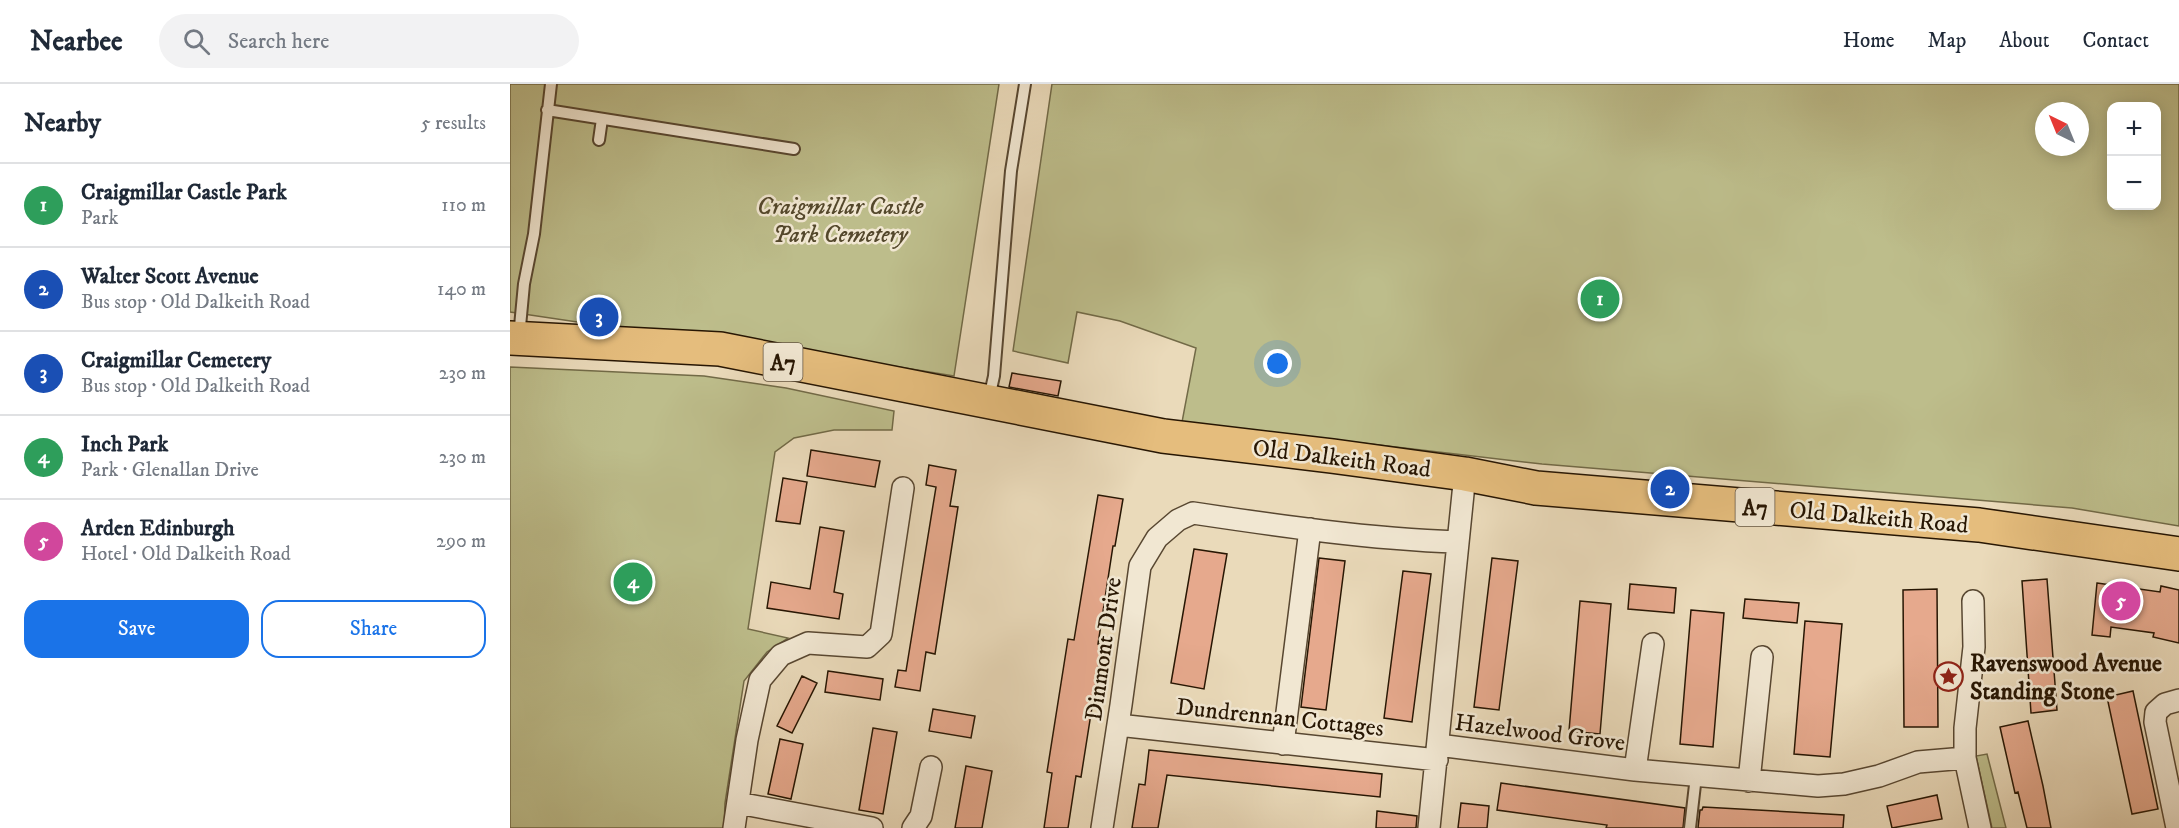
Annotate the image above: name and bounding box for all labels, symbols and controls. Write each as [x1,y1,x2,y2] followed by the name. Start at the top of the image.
[159,14,579,68] search box
[30,24,123,59] text: Nearbee
[180,25,213,58] icon: search
[228,28,329,55] text: Search here
[1843,28,1895,54] text: Home
[1928,28,1966,54] text: Map
[1999,28,2050,54] text: About
[2083,28,2149,54] text: Contact
[2035,102,2089,156] north arrow
[2107,102,2161,210] map controls
[2107,102,2161,156] button: +
[24,107,101,140] text: Nearby
[421,111,486,136] text: 5 results
[2107,156,2161,210] button: −
[81,179,287,206] text: Craigmillar Castle Park
[757,192,924,250] park label: Craigmillar Castle Park Cemetery
[40,193,47,218] text: 1
[441,193,486,218] text: 110 m
[81,206,118,231] text: Park
[81,263,259,290] text: Walter Scott Avenue
[1580,276,1620,322] pin: 1
[39,277,48,302] text: 2
[437,277,486,302] text: 140 m
[81,290,310,315] text: Bus stop · Old Dalkeith Road
[580,294,619,340] pin: 3
[764,343,802,381] road number: A7
[81,347,271,374] text: Craigmillar Cemetery
[1263,349,1292,378] your location
[40,361,47,386] text: 3
[439,361,486,386] text: 230 m
[81,374,310,399] text: Bus stop · Old Dalkeith Road
[81,431,168,458] text: Inch Park
[1251,433,1433,485] street label: Old Dalkeith Road
[38,445,49,470] text: 4
[439,445,486,470] text: 230 m
[81,458,259,483] text: Park · Glenallan Drive
[1650,466,1690,512] pin: 2
[1736,488,1774,526] road number: A7
[1788,495,1970,541] street label: Old Dalkeith Road
[81,515,235,542] text: Arden Edinburgh
[39,529,48,554] text: 5
[436,529,486,554] text: 290 m
[81,542,291,567] text: Hotel · Old Dalkeith Road
[614,560,652,604] pin: 4
[1079,575,1129,723] street label: Dinmont Drive
[2102,578,2140,624] pin: 5
[24,600,249,658] button: Save
[261,600,486,658] button: Share
[1970,649,2162,707] place label: Ravenswood Avenue Standing Stone
[1933,661,1965,693] place icon: Ravenswood Avenue Standing Stone
[1175,692,1385,744] street label: Dundrennan Cottages
[1453,708,1627,758] street label: Hazelwood Grove

